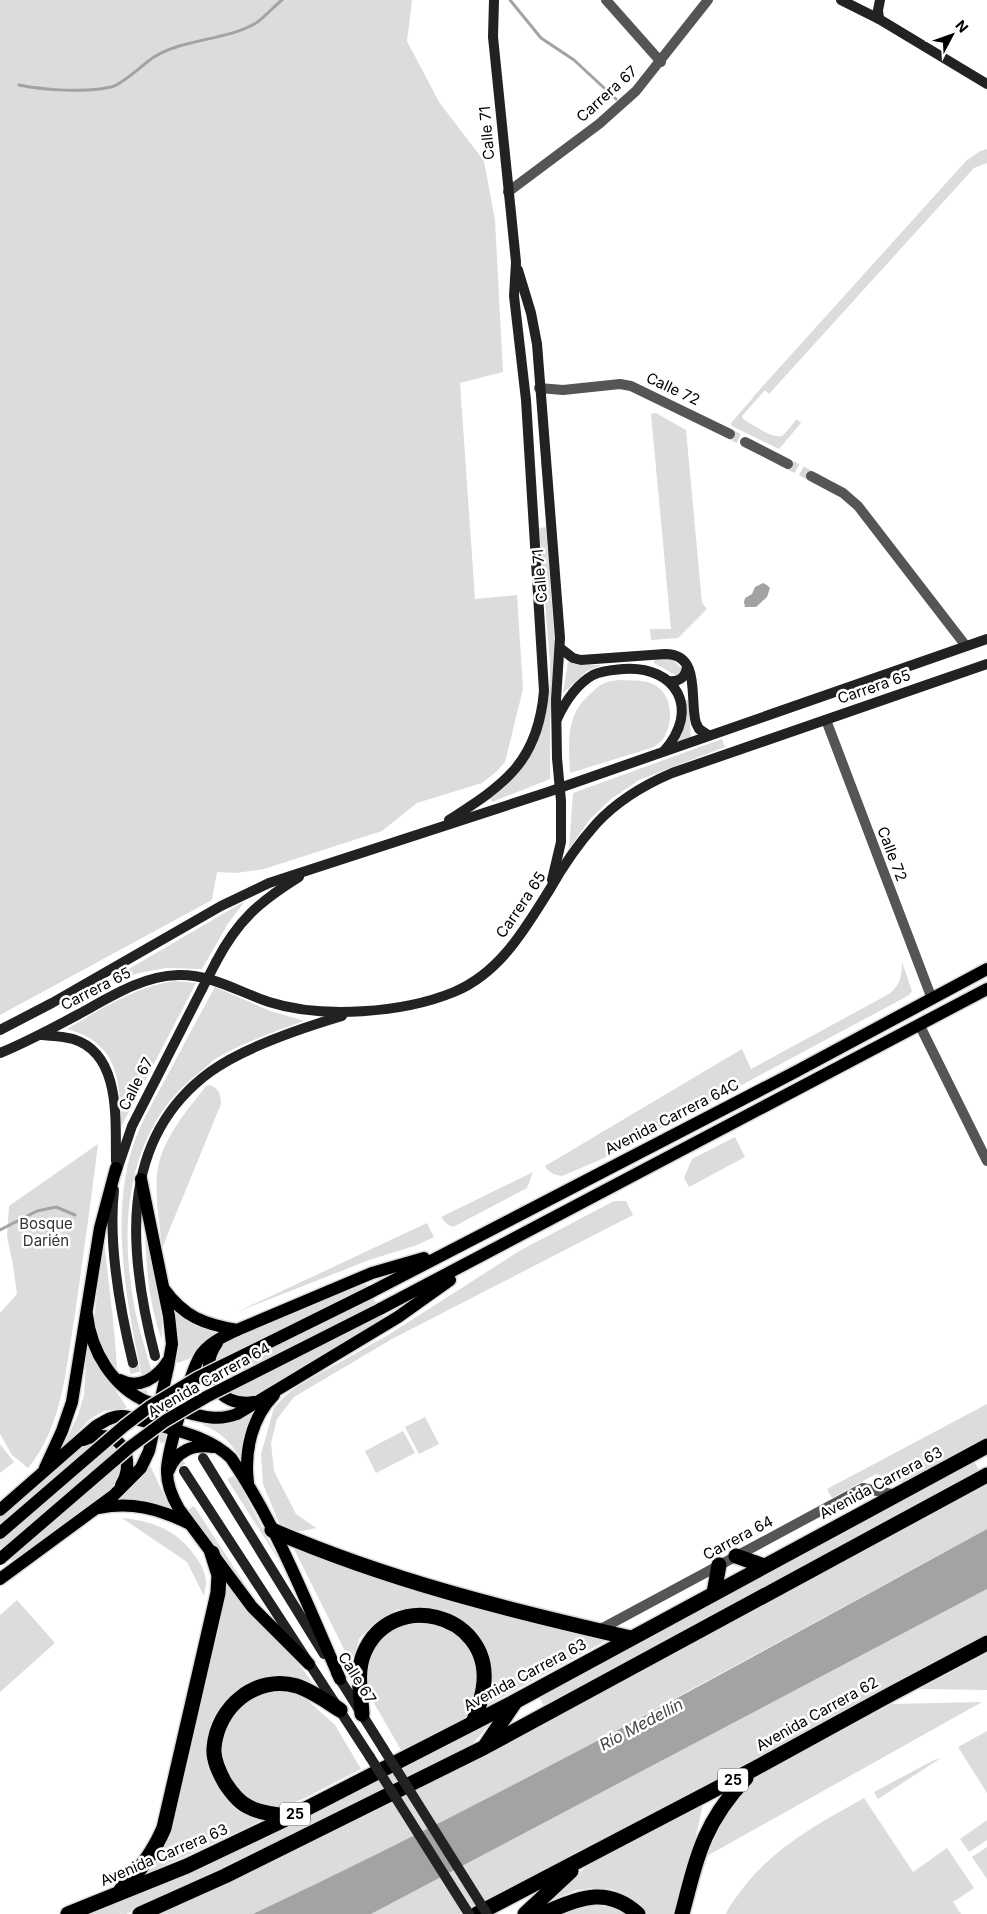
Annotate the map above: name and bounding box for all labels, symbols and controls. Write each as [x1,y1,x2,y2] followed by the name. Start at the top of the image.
[927,10,977,60] north arrow
[952,17,972,36] text: N
[572,61,641,126] street label: Carrera 67
[475,105,498,161] street label: Calle 71
[643,368,703,409] street label: Calle 72
[528,548,551,604] street label: Calle 71
[835,665,913,708] street label: Carrera 65
[873,824,912,884] street label: Calle 72
[491,868,550,942] street label: Carrera 65
[58,963,134,1014] street label: Carrera 65
[114,1054,157,1114] street label: Calle 67
[601,1074,742,1159] street label: Avenida Carrera 64C
[19,1214,73,1250] park label: Bosque Darién
[144,1338,273,1421] street label: Avenida Carrera 64
[816,1442,946,1523] street label: Avenida Carrera 63
[699,1511,776,1564] street label: Carrera 64
[460,1634,590,1715] street label: Avenida Carrera 63
[334,1648,381,1707] street label: Calle 67
[752,1672,881,1755] street label: Avenida Carrera 62
[596,1694,686,1754] water label: Río Medellín
[718,1768,748,1792] road number: 25
[280,1802,310,1826] road number: 25
[97,1819,230,1890] street label: Avenida Carrera 63

